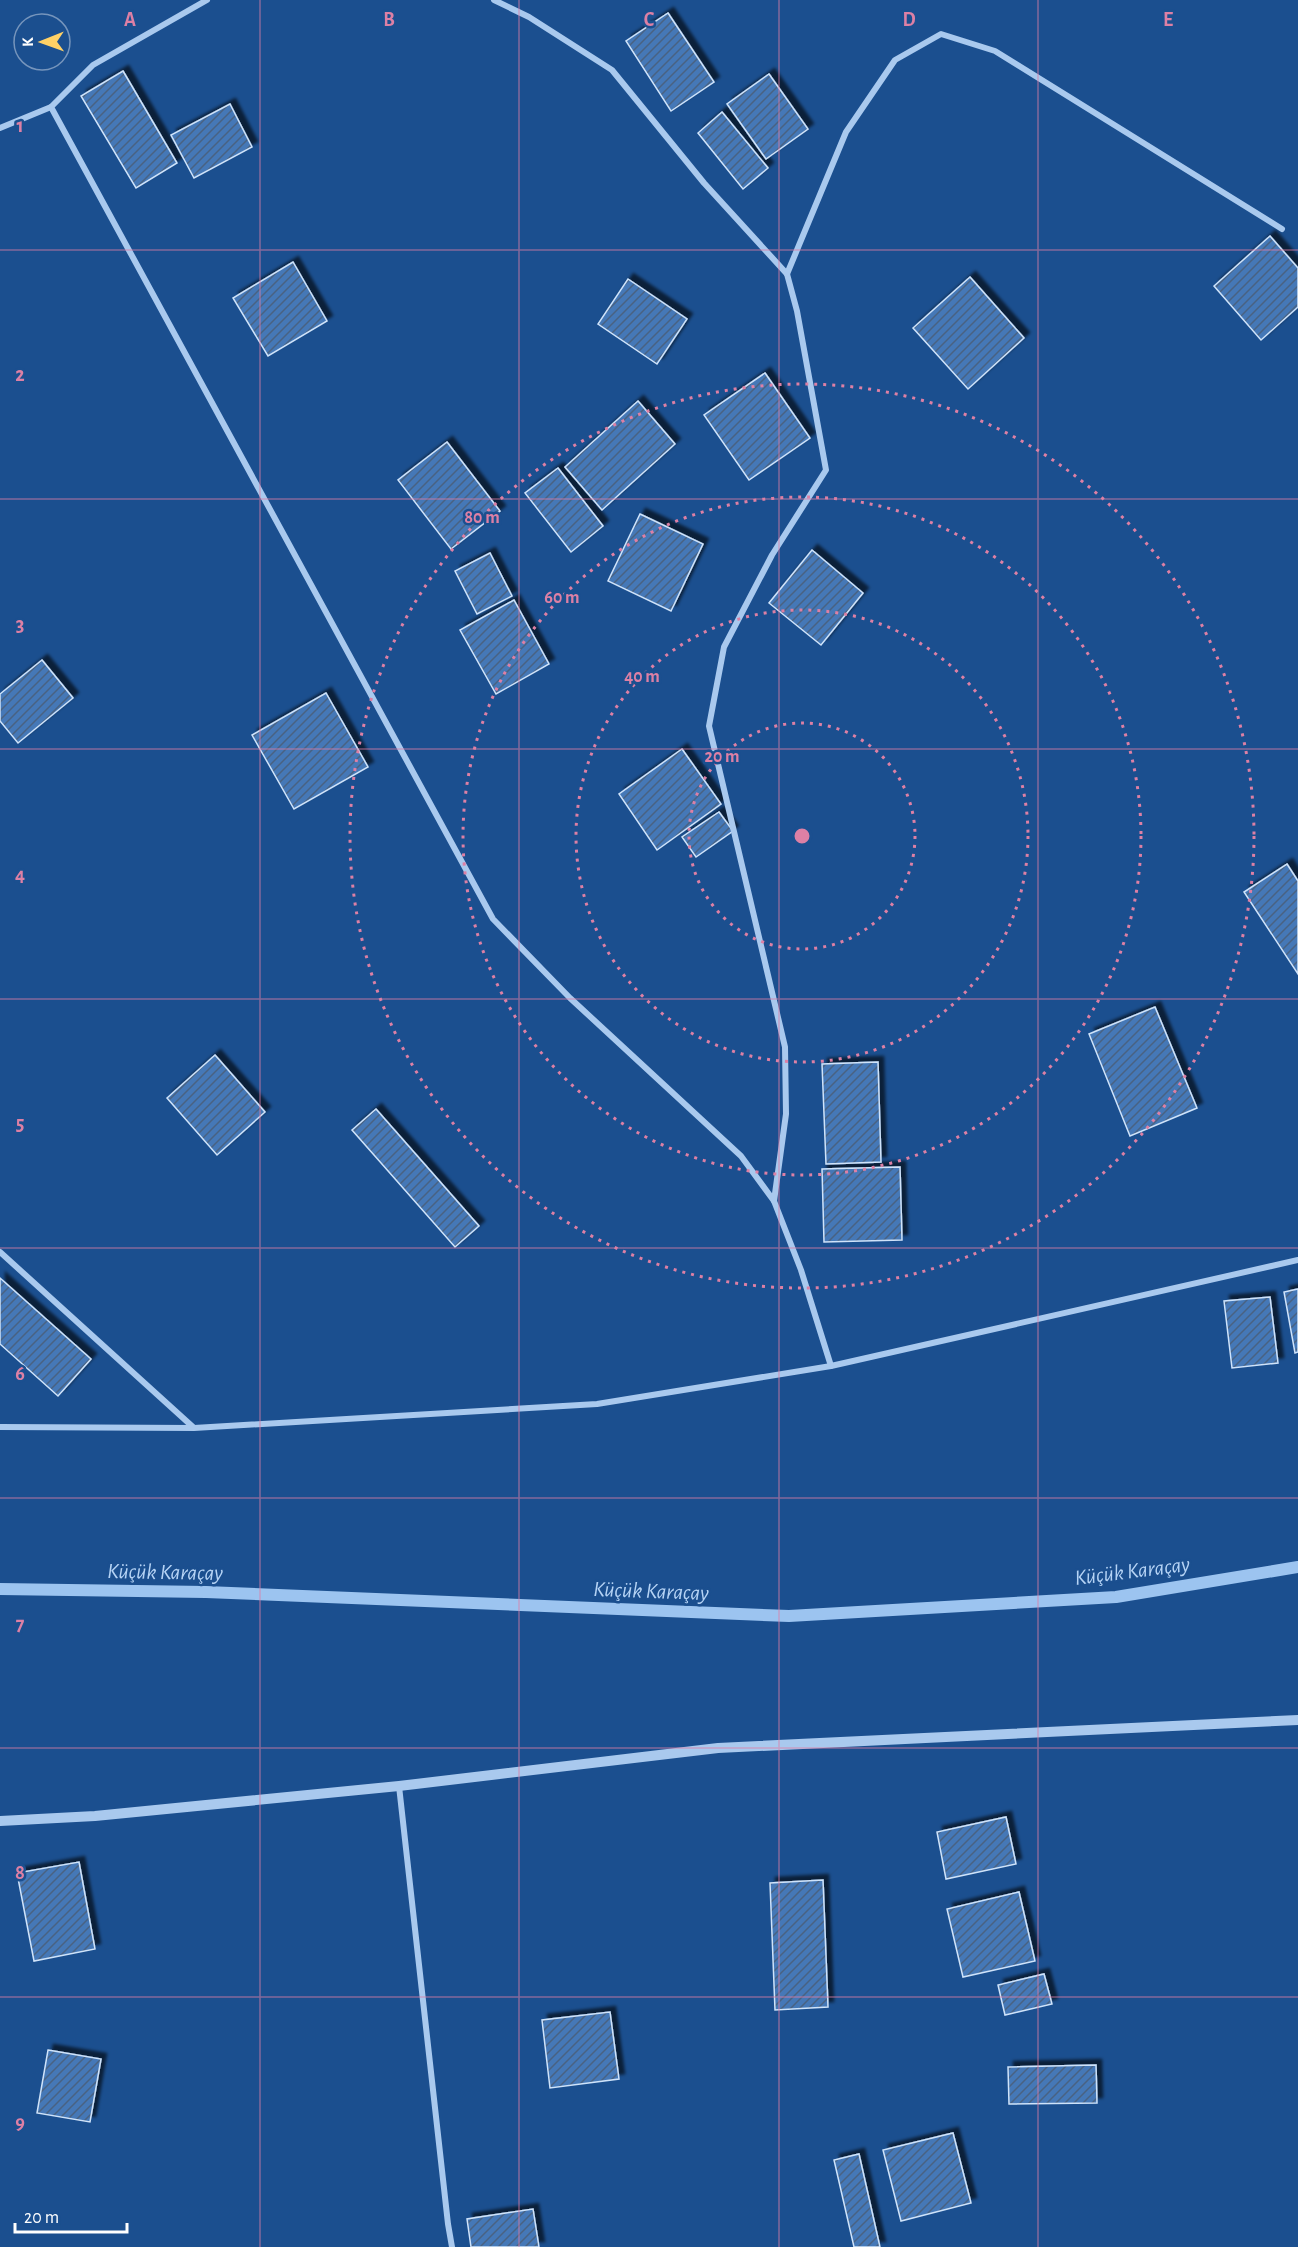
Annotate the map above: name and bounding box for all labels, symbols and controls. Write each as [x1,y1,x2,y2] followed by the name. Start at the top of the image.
[124,10,136,30] text: A
[383,10,395,30] text: B
[644,10,655,30] text: C
[902,10,916,30] text: D
[1163,10,1173,30] text: E
[12,12,72,72] north arrow
[20,37,36,47] text: K
[16,116,24,136] text: 1
[15,365,25,385] text: 2
[464,509,500,527] text: 80 m
[544,589,580,607] text: 60 m
[16,615,24,635] text: 3
[624,668,660,686] text: 40 m
[704,748,740,766] text: 20 m
[792,826,812,846] centre of rings
[15,865,25,885] text: 4
[16,1114,24,1134] text: 5
[15,1364,25,1384] text: 6
[1073,1553,1191,1589] water label: Küçük Karaçay
[107,1560,223,1584] water label: Küçük Karaçay
[593,1578,709,1604] water label: Küçük Karaçay
[16,1614,25,1634] text: 7
[15,1863,25,1883] text: 8
[15,2113,25,2133] text: 9
[15,2196,128,2234] scale bar
[24,2209,59,2227] text: 20 m

